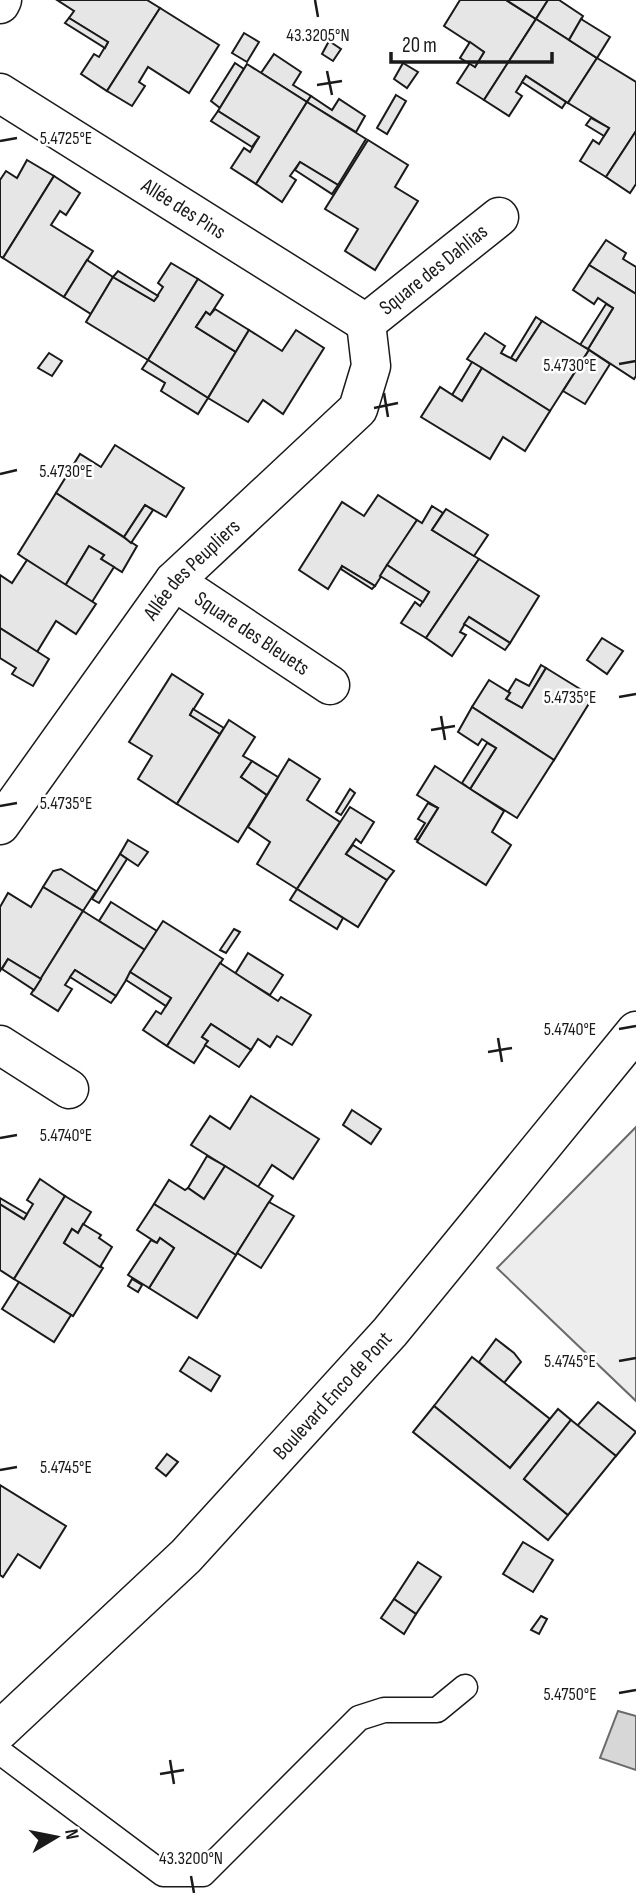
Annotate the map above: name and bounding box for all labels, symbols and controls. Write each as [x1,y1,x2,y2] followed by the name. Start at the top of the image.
[391,21,552,65] scale bar
[286,25,350,46] text: 43.3205°N
[402,33,437,58] text: 20 m
[40,128,92,149] text: 5.4725°E
[136,172,231,244] street label: Allée des Pins
[374,219,492,320] street label: Square des Dahlias
[543,355,597,376] text: 5.4730°E
[39,461,93,482] text: 5.4730°E
[137,514,245,626] street label: Allée des Peupliers
[190,586,314,680] street label: Square des Bleuets
[544,687,596,708] text: 5.4735°E
[40,793,92,814] text: 5.4735°E
[544,1019,596,1040] text: 5.4740°E
[40,1125,92,1146] text: 5.4740°E
[268,1326,397,1465] street label: Boulevard Enco de Pont
[544,1351,596,1372] text: 5.4745°E
[40,1457,92,1478] text: 5.4745°E
[543,1684,597,1705] text: 5.4750°E
[21,1802,91,1872] north arrow
[59,1827,83,1841] text: N
[159,1848,223,1869] text: 43.3200°N

